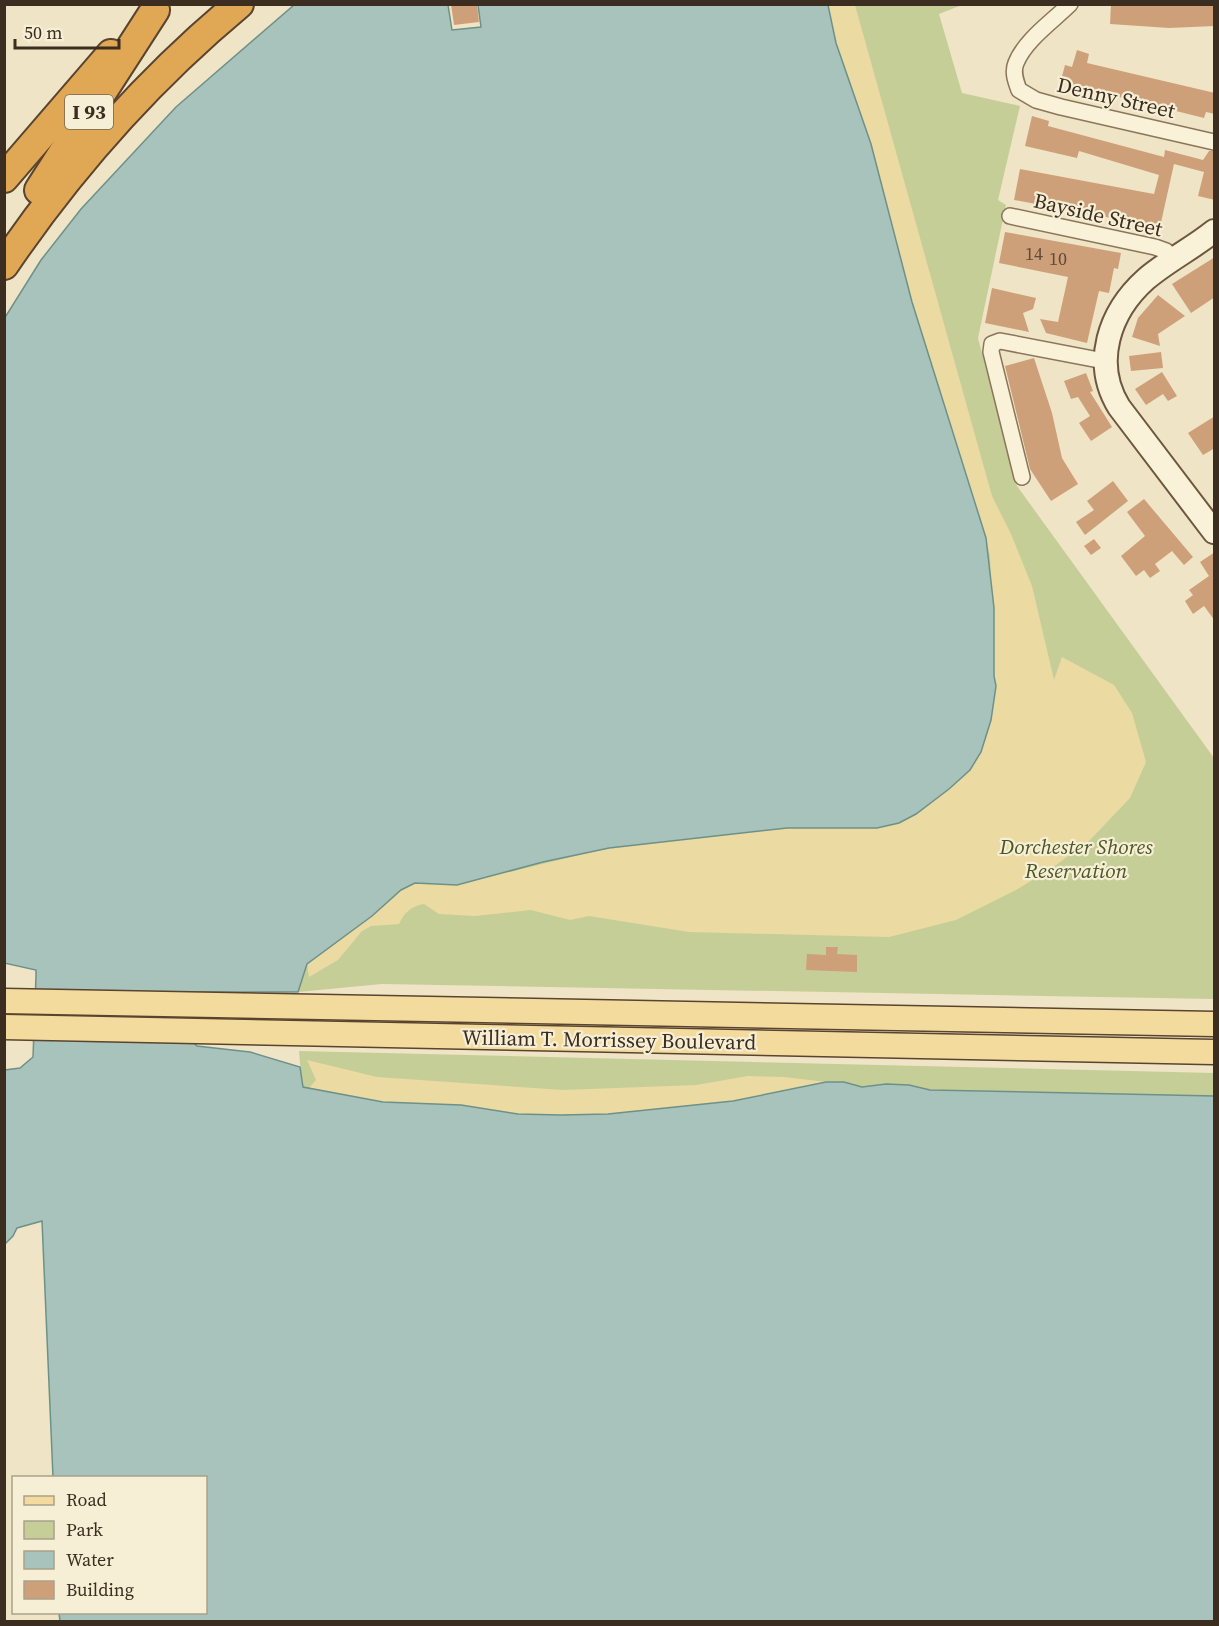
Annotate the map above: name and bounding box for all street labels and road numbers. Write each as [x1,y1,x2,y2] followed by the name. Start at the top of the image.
[1054,70,1178,125] street label: Denny Street
[65,95,113,129] road number: I 93
[1031,186,1166,243] street label: Bayside Street
[462,1022,757,1057] street label: William T. Morrissey Boulevard

